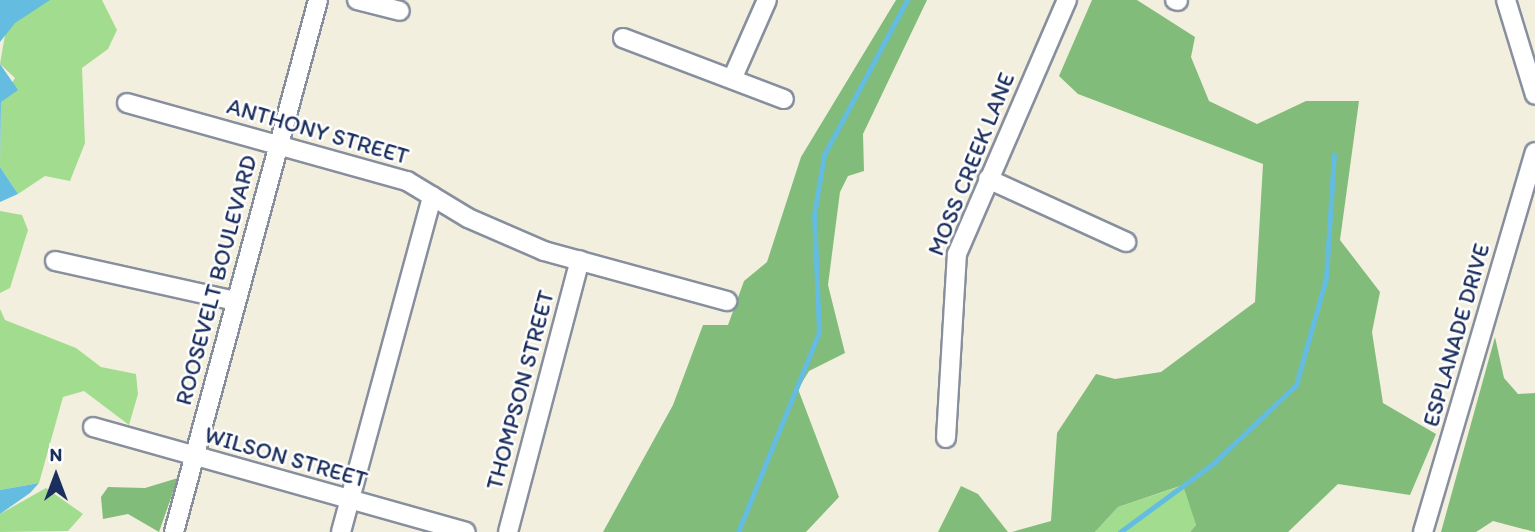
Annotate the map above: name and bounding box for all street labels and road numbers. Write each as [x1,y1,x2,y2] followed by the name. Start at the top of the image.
[922,68,1020,260] street label: MOSS CREEK LANE
[224,92,412,170] street label: ANTHONY STREET
[169,152,263,408] street label: ROOSEVELT BOULEVARD
[1416,239,1496,431] street label: ESPLANADE DRIVE
[480,287,560,493] street label: THOMPSON STREET
[201,421,371,493] street label: WILSON STREET

